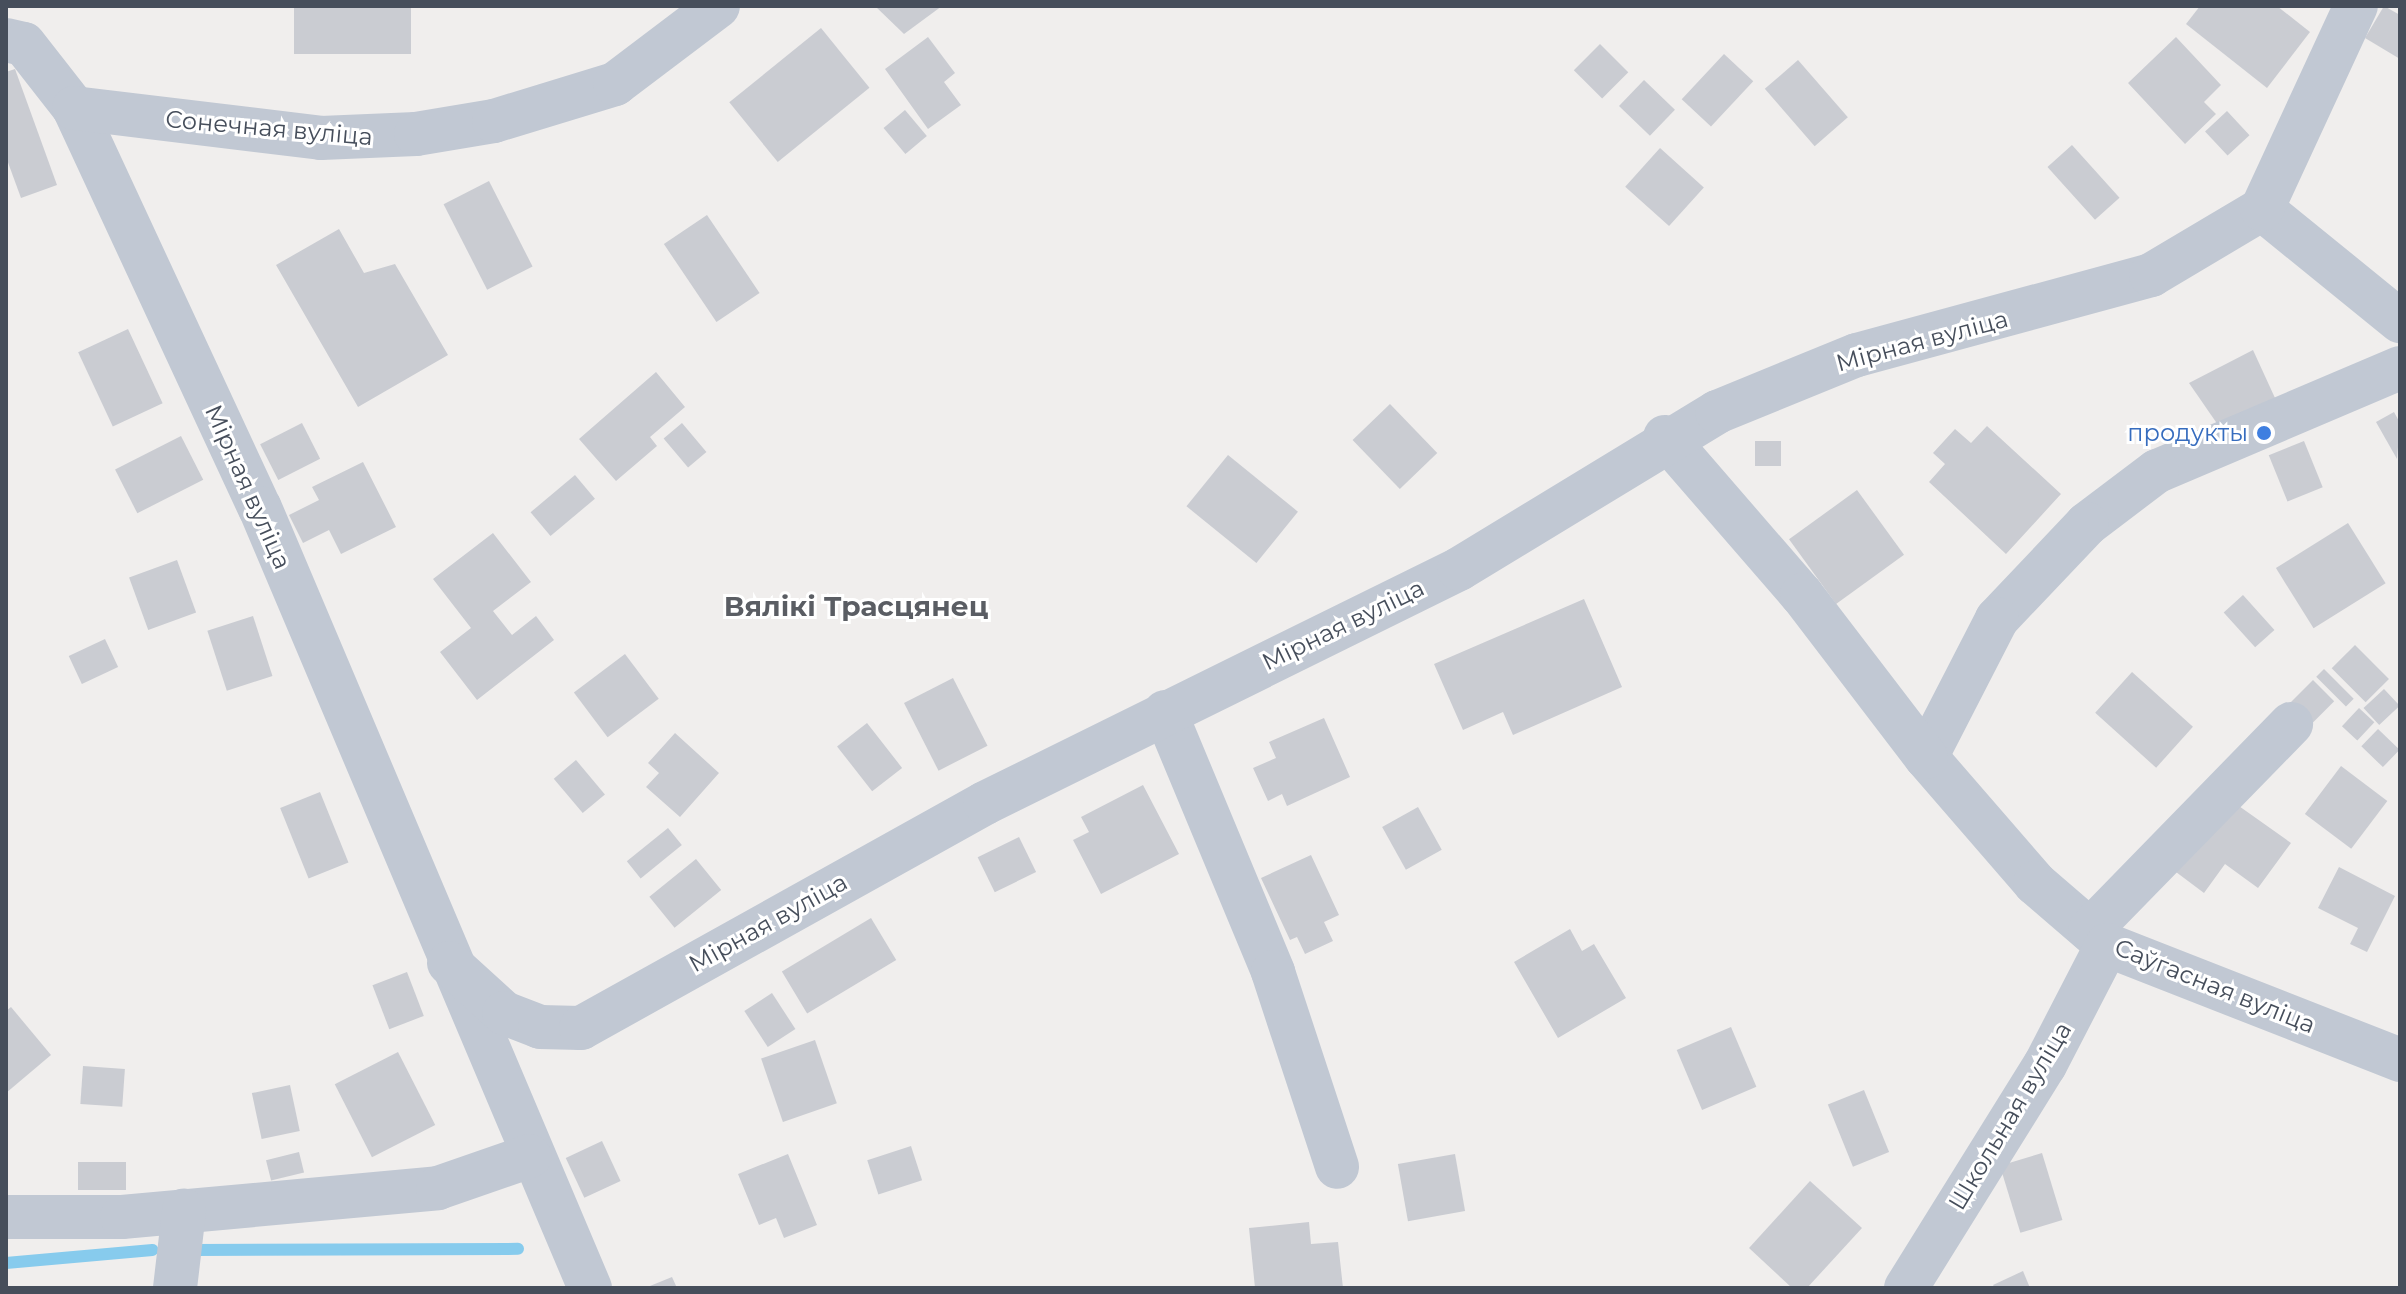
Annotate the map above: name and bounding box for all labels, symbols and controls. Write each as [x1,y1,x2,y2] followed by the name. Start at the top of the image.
[164,105,374,151] street label: Сонечная вуліца
[1833,304,2011,378] street label: Мірная вуліца
[199,400,297,574] street label: Мірная вуліца
[2127,419,2248,447] place label: продукты
[2255,424,2273,442] marker: продукты
[1257,573,1429,677] street label: Мірная вуліца
[724,589,988,623] district label: Вялікі Трасцянец
[684,868,852,978] street label: Мірная вуліца
[2110,933,2320,1039] street label: Саўгасная вуліца
[1942,1017,2078,1215] street label: Школьная вуліца

